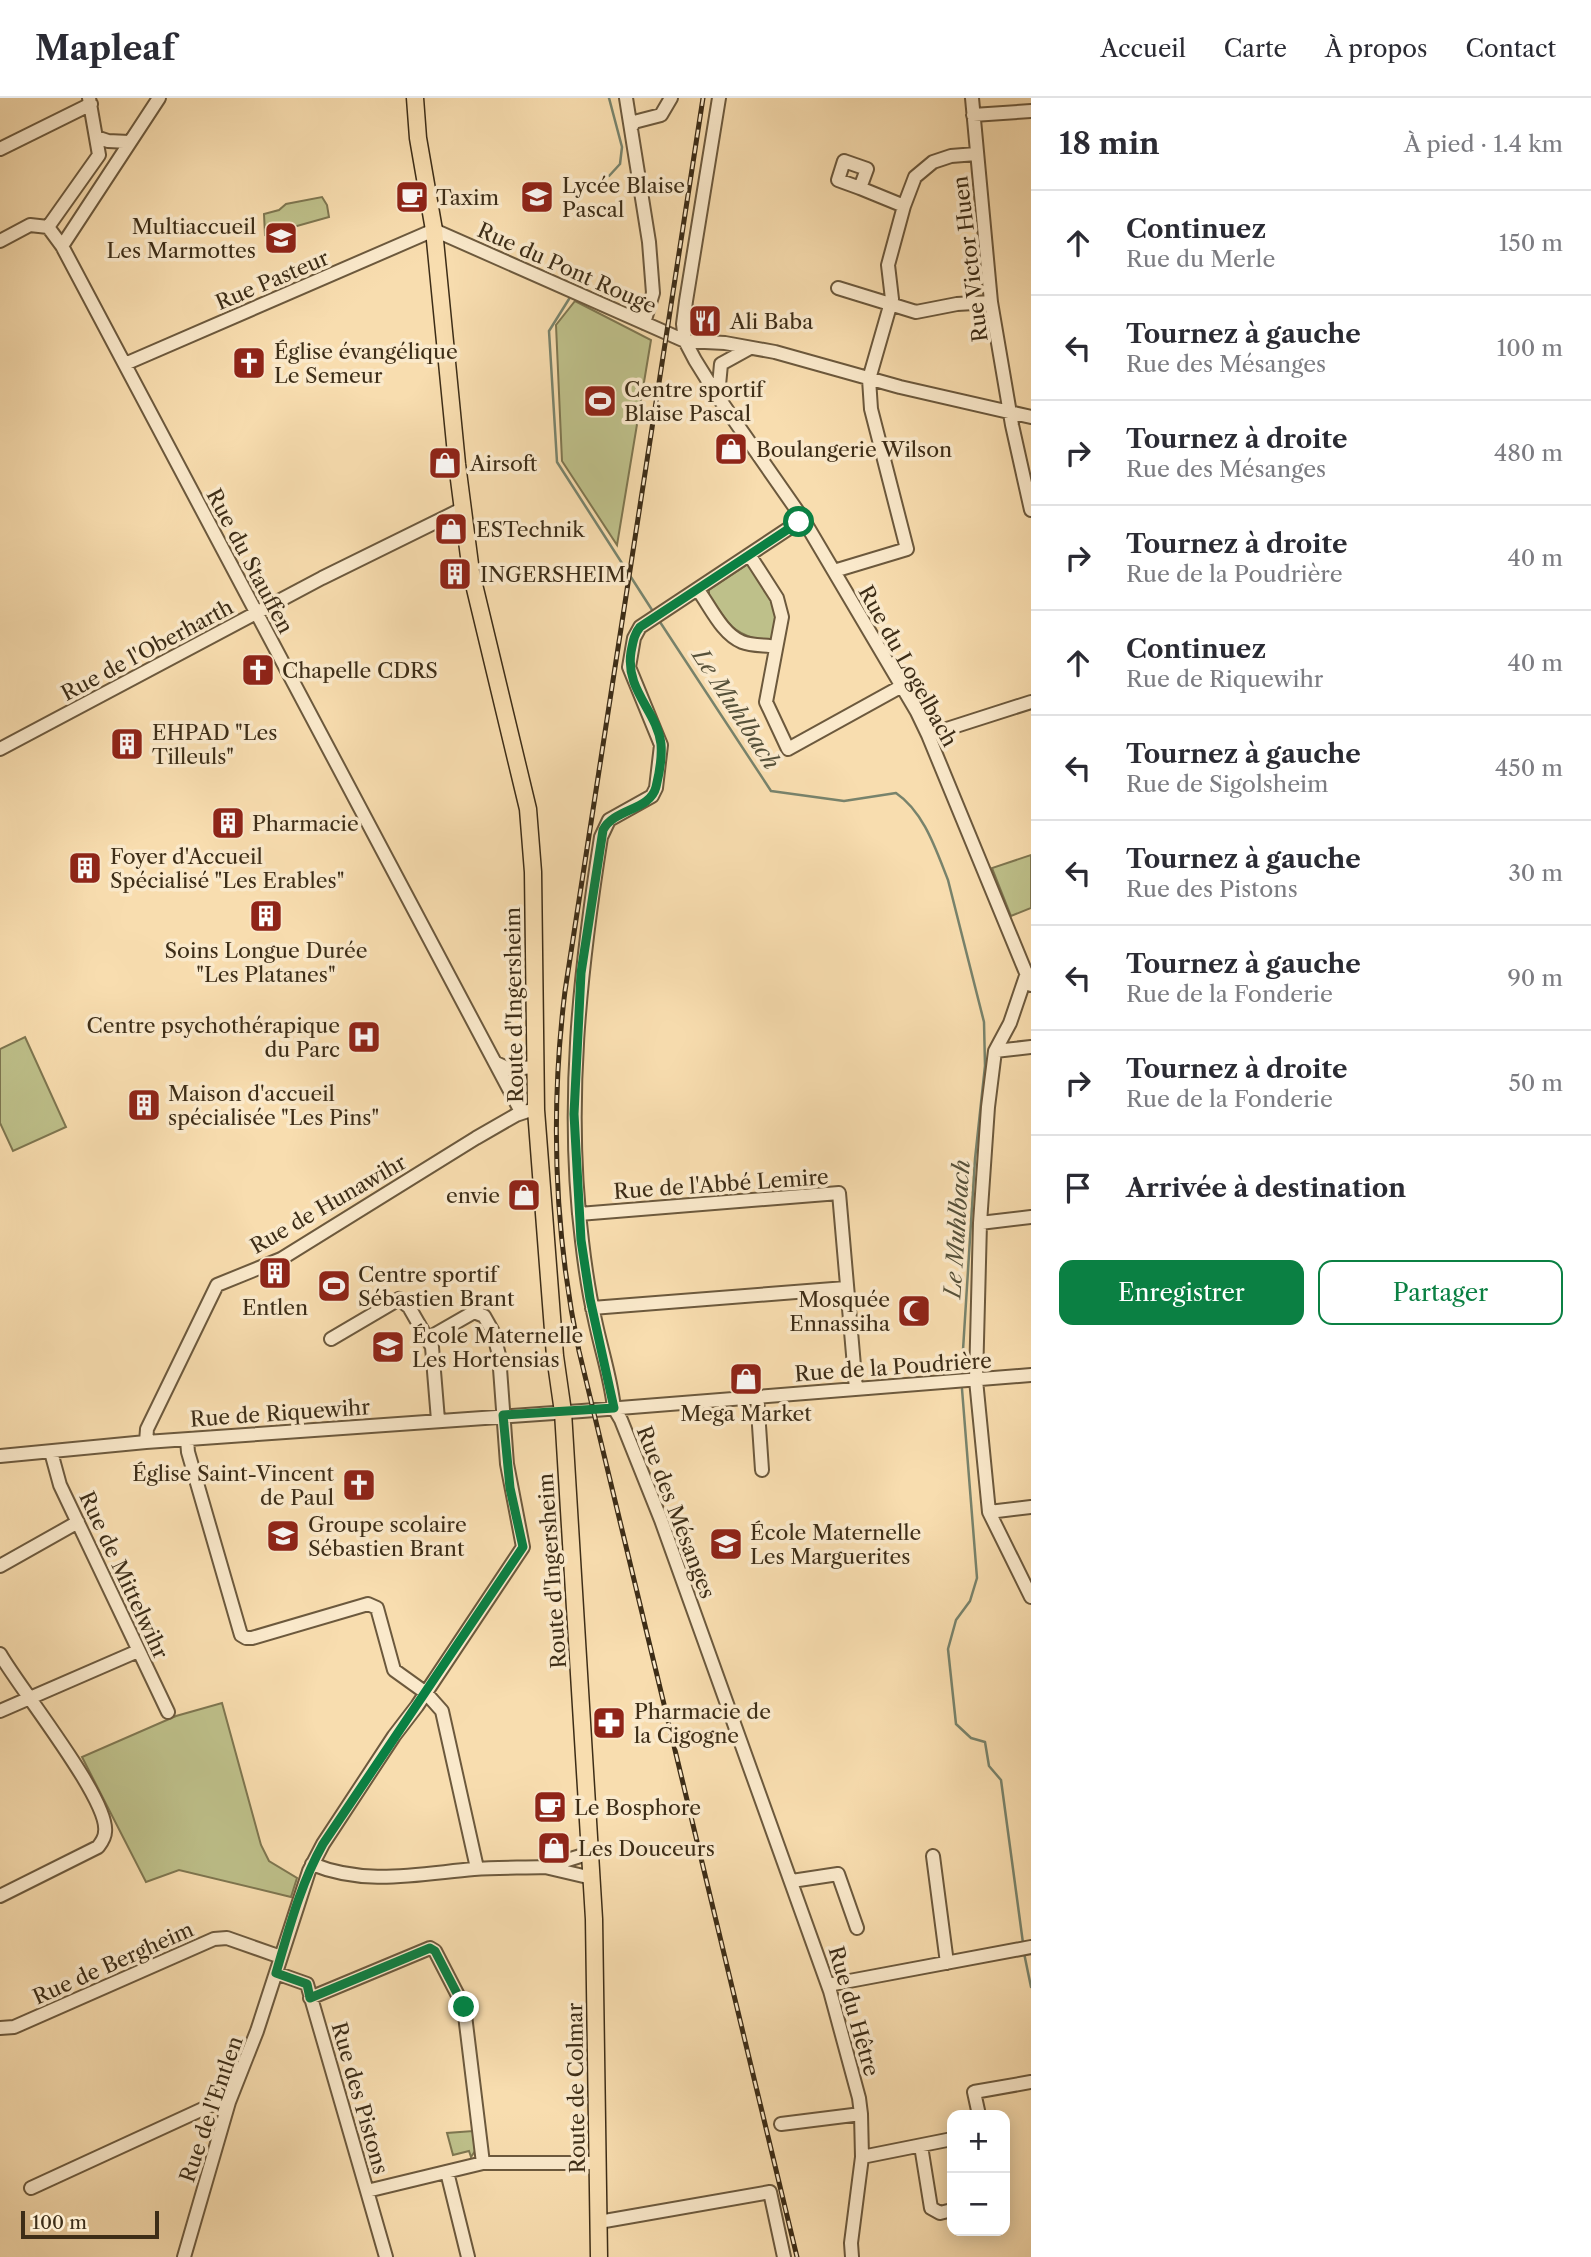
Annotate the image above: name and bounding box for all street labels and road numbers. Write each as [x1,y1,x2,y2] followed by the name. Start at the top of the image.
[947,174,993,344] street label: Rue Victor Huen
[474,217,660,319] street label: Rue du Pont Rouge
[212,245,332,315] street label: Rue Pasteur
[201,484,299,638] street label: Rue du Stauffen
[853,581,963,751] street label: Rue du Logelbach
[57,594,237,706] street label: Rue de l'Oberharth
[500,906,528,1103] street label: Route d'Ingersheim
[246,1149,411,1259] street label: Rue de Hunawihr
[613,1164,829,1204] street label: Rue de l'Abbé Lemire
[794,1348,992,1386] street label: Rue de la Poudrière
[189,1394,371,1432] street label: Rue de Riquewihr
[632,1422,720,1602] street label: Rue des Mésanges
[533,1472,571,1670] street label: Route d'Ingersheim
[74,1487,174,1663] street label: Rue de Mittelwihr
[29,1916,197,2010] street label: Rue de Bergheim
[824,1943,884,2079] street label: Rue du Hêtre
[562,2002,590,2174] street label: Route de Colmar
[326,2019,394,2177] street label: Rue des Pistons
[174,2033,248,2185] street label: Rue de l'Entlen

